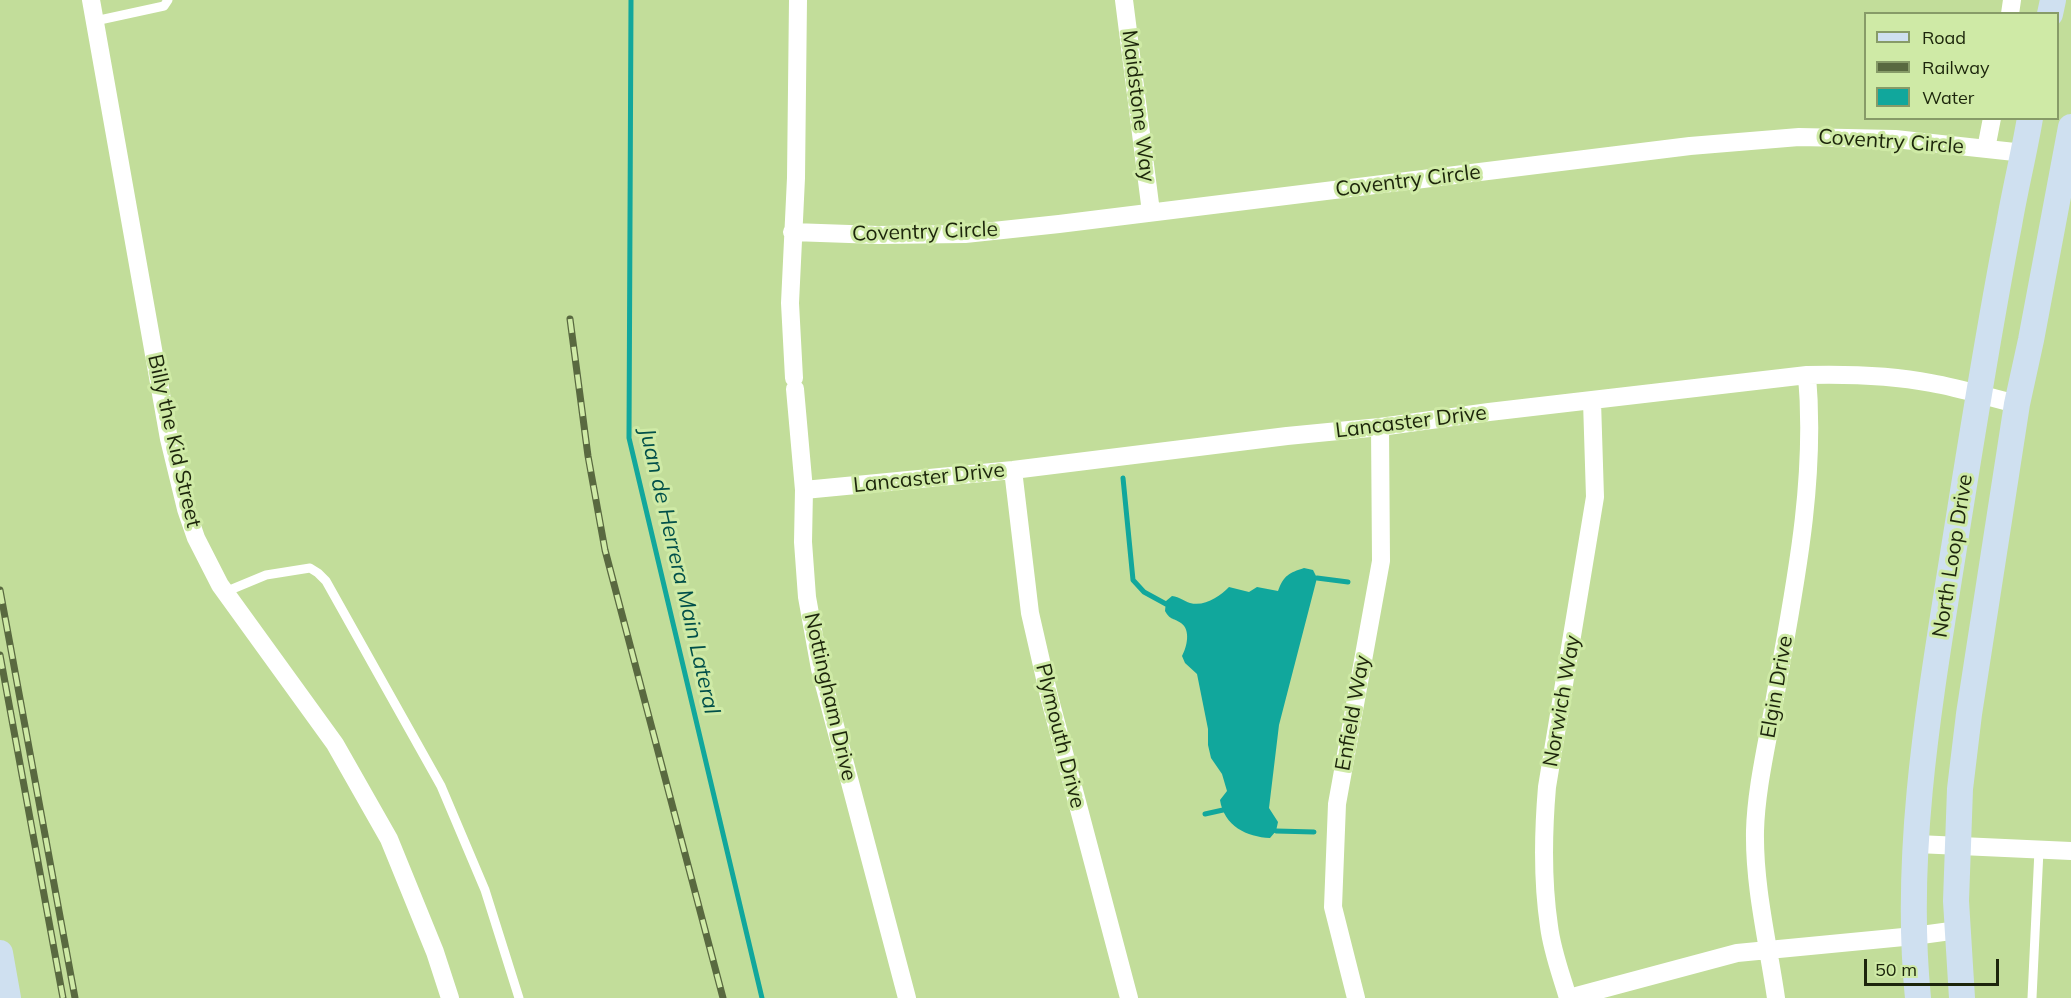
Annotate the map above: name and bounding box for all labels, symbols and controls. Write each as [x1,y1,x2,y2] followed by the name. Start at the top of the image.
[1864,12,2059,120] legend
[1922,26,1966,49] text: Road
[1116,29,1160,183] street label: Maidstone Way
[1922,56,1990,79] text: Railway
[1922,86,1974,109] text: Water
[1817,124,1965,160] street label: Coventry Circle
[1334,160,1482,202] street label: Coventry Circle
[852,217,998,247] street label: Coventry Circle
[142,352,206,530] street label: Billy the Kid Street
[1334,400,1488,444] street label: Lancaster Drive
[633,425,725,717] water label: Juan de Herrera Main Lateral
[852,458,1006,498] street label: Lancaster Drive
[1928,472,1978,640] street label: North Loop Drive
[798,611,862,783] street label: Nottingham Drive
[1538,633,1586,769] street label: Norwich Way
[1756,634,1798,740] street label: Elgin Drive
[1330,653,1376,773] street label: Enfield Way
[1030,661,1090,811] street label: Plymouth Drive
[1867,947,2002,985] scale bar
[1875,958,1917,981] text: 50 m

